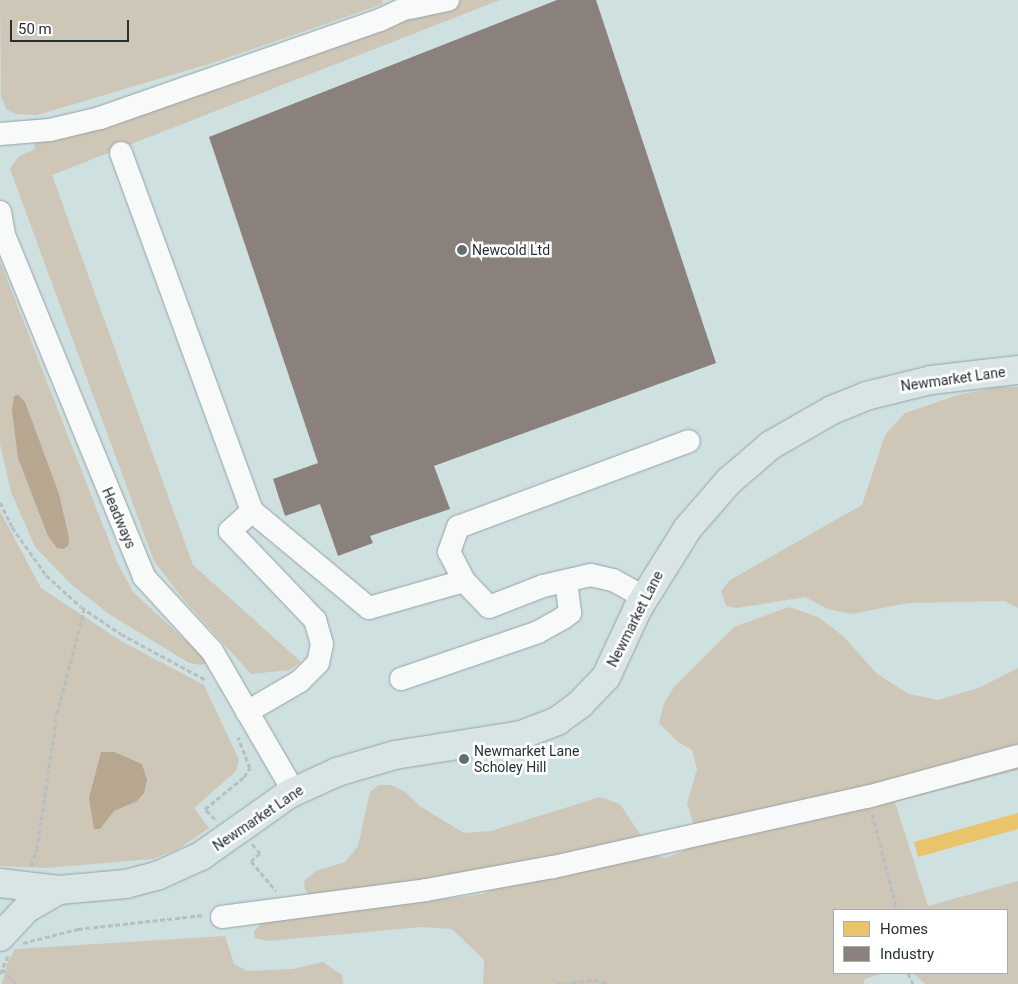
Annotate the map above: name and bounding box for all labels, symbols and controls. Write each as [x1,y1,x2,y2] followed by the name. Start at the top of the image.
[12,10,131,42] scale bar
[18,20,52,38] text: 50 m
[472,242,550,258] place label: Newcold Ltd
[456,244,468,256] marker: Newcold Ltd
[900,363,1006,395] street label: Newmarket Lane
[99,485,139,551] street label: Headways
[604,568,666,670] street label: Newmarket Lane
[474,743,579,776] place label: Newmarket Lane Scholey Hill
[458,753,470,765] marker: Newmarket Lane Scholey Hill
[210,782,306,854] street label: Newmarket Lane
[833,909,1008,974] legend
[880,920,928,938] text: Homes
[880,945,934,963] text: Industry

